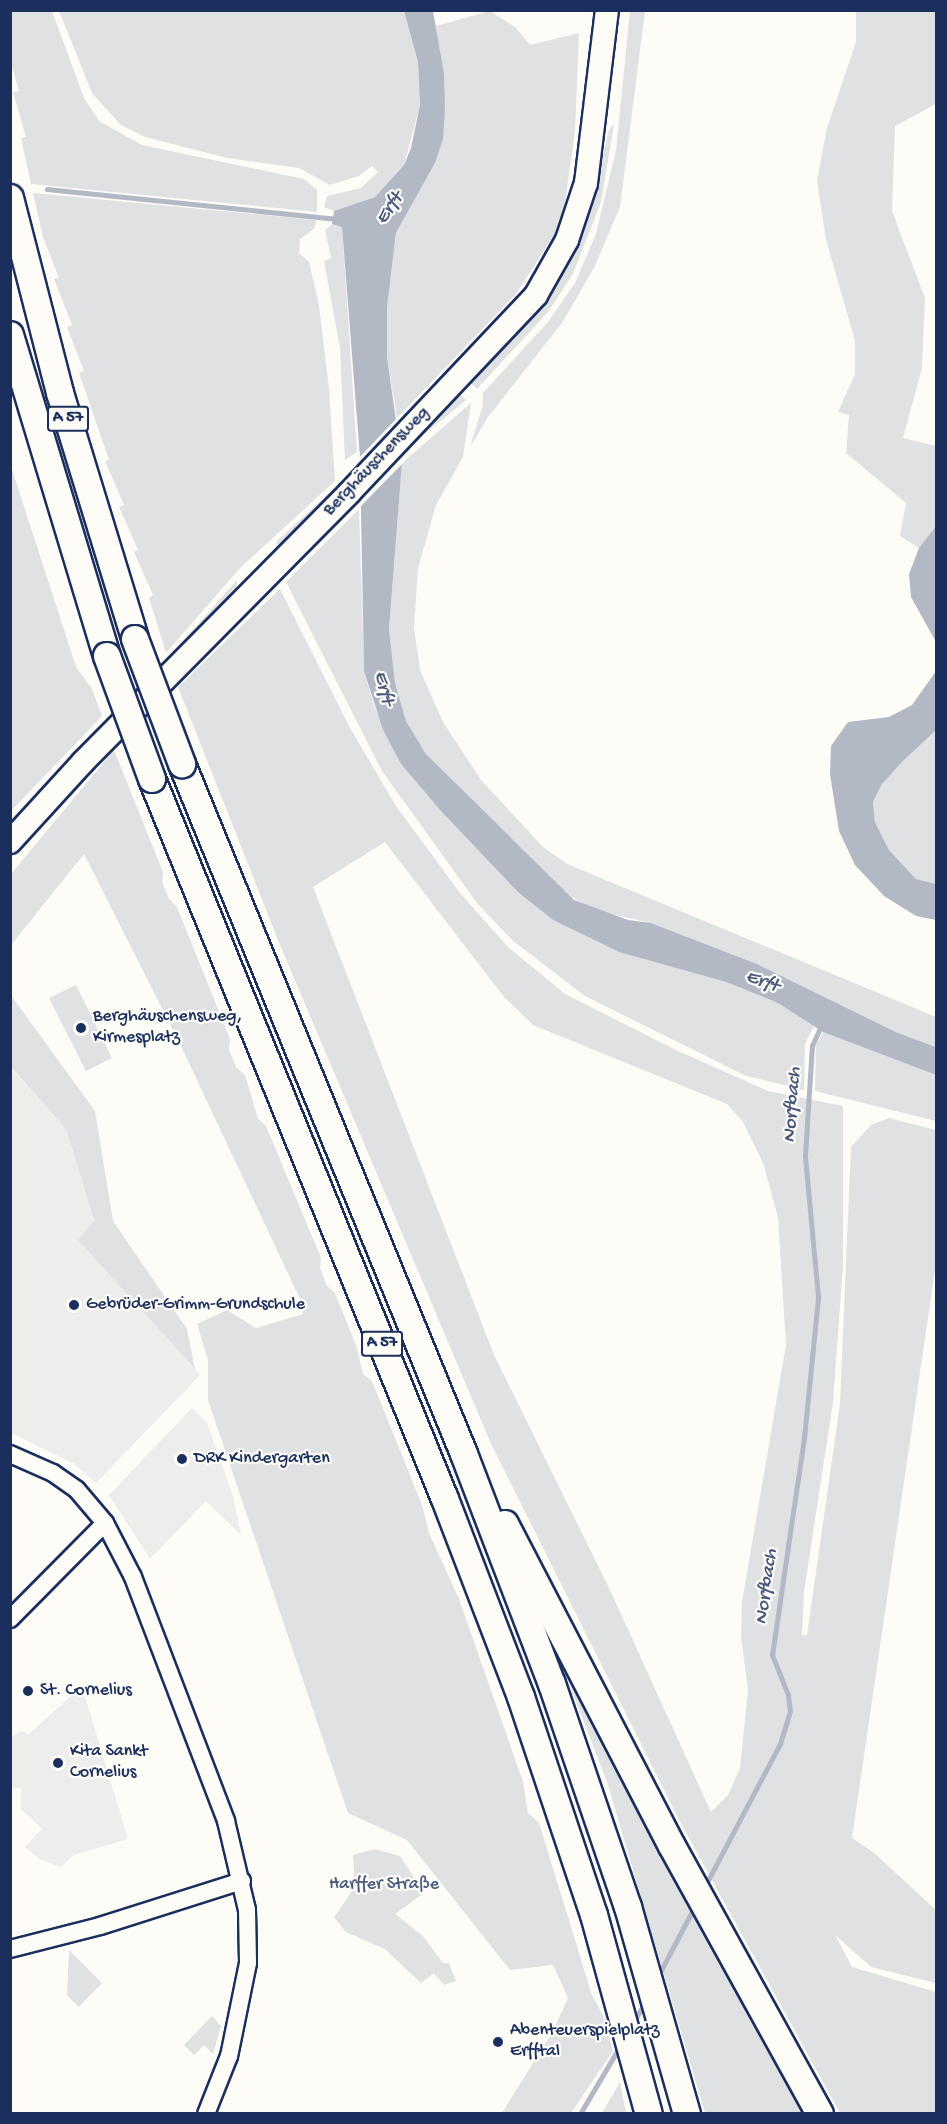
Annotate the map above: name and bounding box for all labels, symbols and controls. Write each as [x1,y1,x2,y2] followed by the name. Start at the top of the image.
[370,188,410,230] water label: Erft
[319,403,435,521] street label: Berghäuschensweg
[47,406,89,432] road number: A 57
[368,669,398,707] water label: Erft
[742,965,782,999] water label: Erft
[93,1007,242,1050] place label: Berghäuschensweg, Kirmesplatz
[74,1021,88,1035] marker: Berghäuschensweg, Kirmesplatz
[778,1066,808,1144] water label: Norfbach
[86,1294,305,1316] place label: Gebrüder-Grimm-Grundschule
[67,1298,81,1312] marker: Gebrüder-Grimm-Grundschule
[361,1331,403,1357] road number: A 57
[194,1448,330,1470] place label: DRK Kindergarten
[175,1452,189,1466] marker: DRK Kindergarten
[750,1548,784,1626] water label: Norfbach
[40,1680,132,1702] place label: St. Cornelius
[21,1684,35,1698] marker: St. Cornelius
[70,1742,148,1784] place label: Kita Sankt Cornelius
[51,1756,65,1770] marker: Kita Sankt Cornelius
[329,1874,439,1896] park label: Harffer Straße
[510,2021,659,2064] place label: Abenteuerspielplatz Erfftal
[491,2035,505,2049] marker: Abenteuerspielplatz Erfftal

